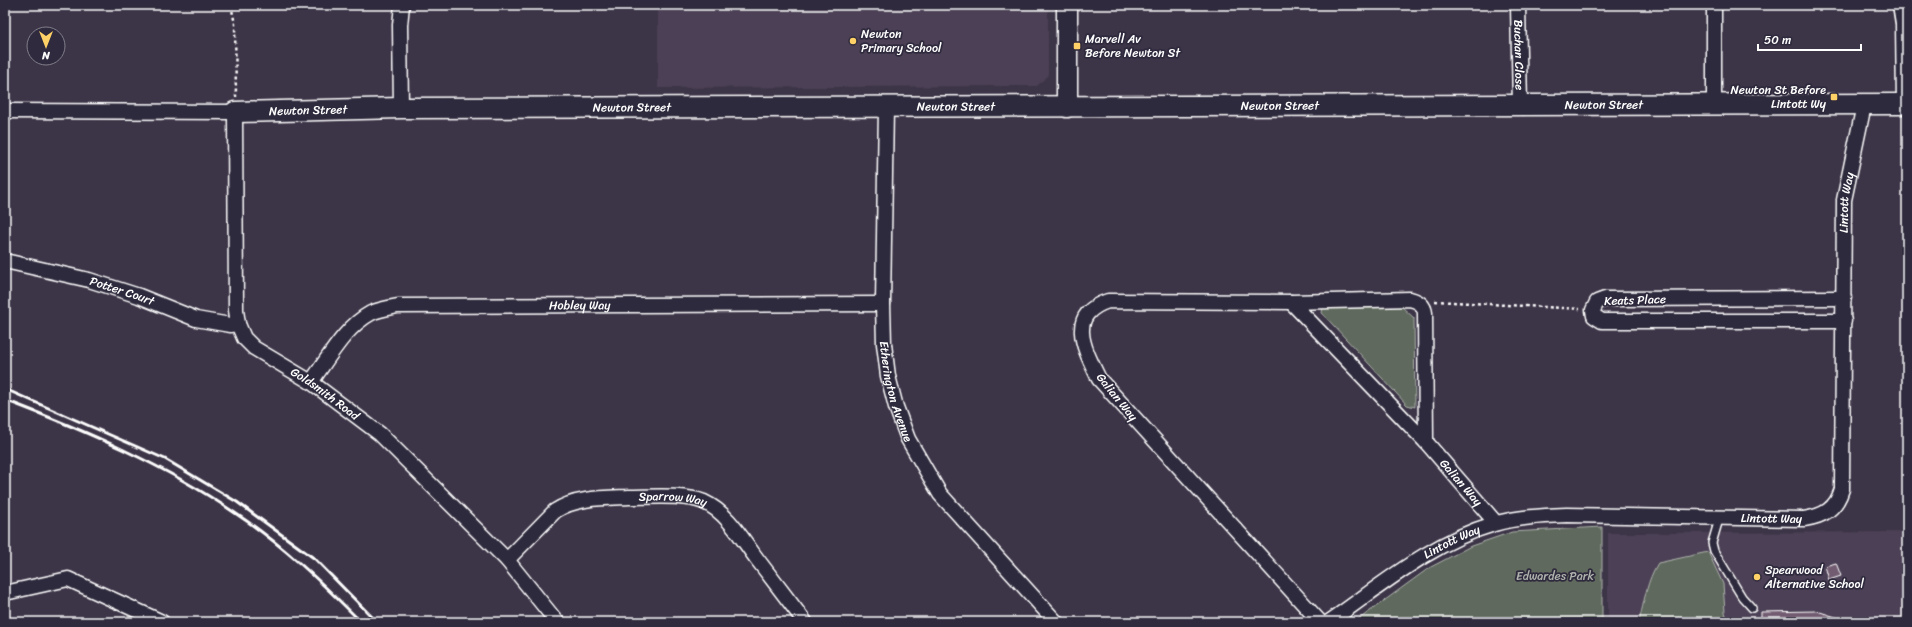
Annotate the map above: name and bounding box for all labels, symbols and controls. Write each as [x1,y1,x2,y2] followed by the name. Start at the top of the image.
[1507,19,1531,90] street label: Buchan Close
[861,23,942,59] place label: Newton Primary School
[26,26,66,66] north arrow
[1758,26,1861,52] scale bar
[1085,28,1181,64] place label: Marvell Av Before Newton St
[1764,29,1791,51] text: 50 m
[848,36,858,46] marker: Newton Primary School
[1072,41,1082,51] marker: Marvell Av Before Newton St
[42,46,51,65] text: N
[1730,79,1827,115] place label: Newton St Before Lintott Wy
[1829,92,1839,102] marker: Newton St Before Lintott Wy
[1565,94,1644,116] street label: Newton Street
[917,95,996,118] street label: Newton Street
[1241,95,1320,117] street label: Newton Street
[593,96,672,118] street label: Newton Street
[269,98,349,122] street label: Newton Street
[1833,169,1861,233] street label: Lintott Way
[87,270,159,313] street label: Potter Court
[1604,288,1666,312] street label: Keats Place
[549,294,611,316] street label: Hobley Way
[873,340,919,445] street label: Etherington Avenue
[286,361,366,427] street label: Goldsmith Road
[1090,368,1144,427] street label: Galian Way
[1434,454,1489,512] street label: Galian Way
[638,485,712,514] street label: Sparrow Way
[1741,507,1803,530] street label: Lintott Way
[1419,518,1484,565] street label: Lintott Way
[1764,559,1864,595] place label: Spearwood Alternative School
[1516,565,1595,587] park label: Edwardes Park
[1752,572,1762,582] marker: Spearwood Alternative School

